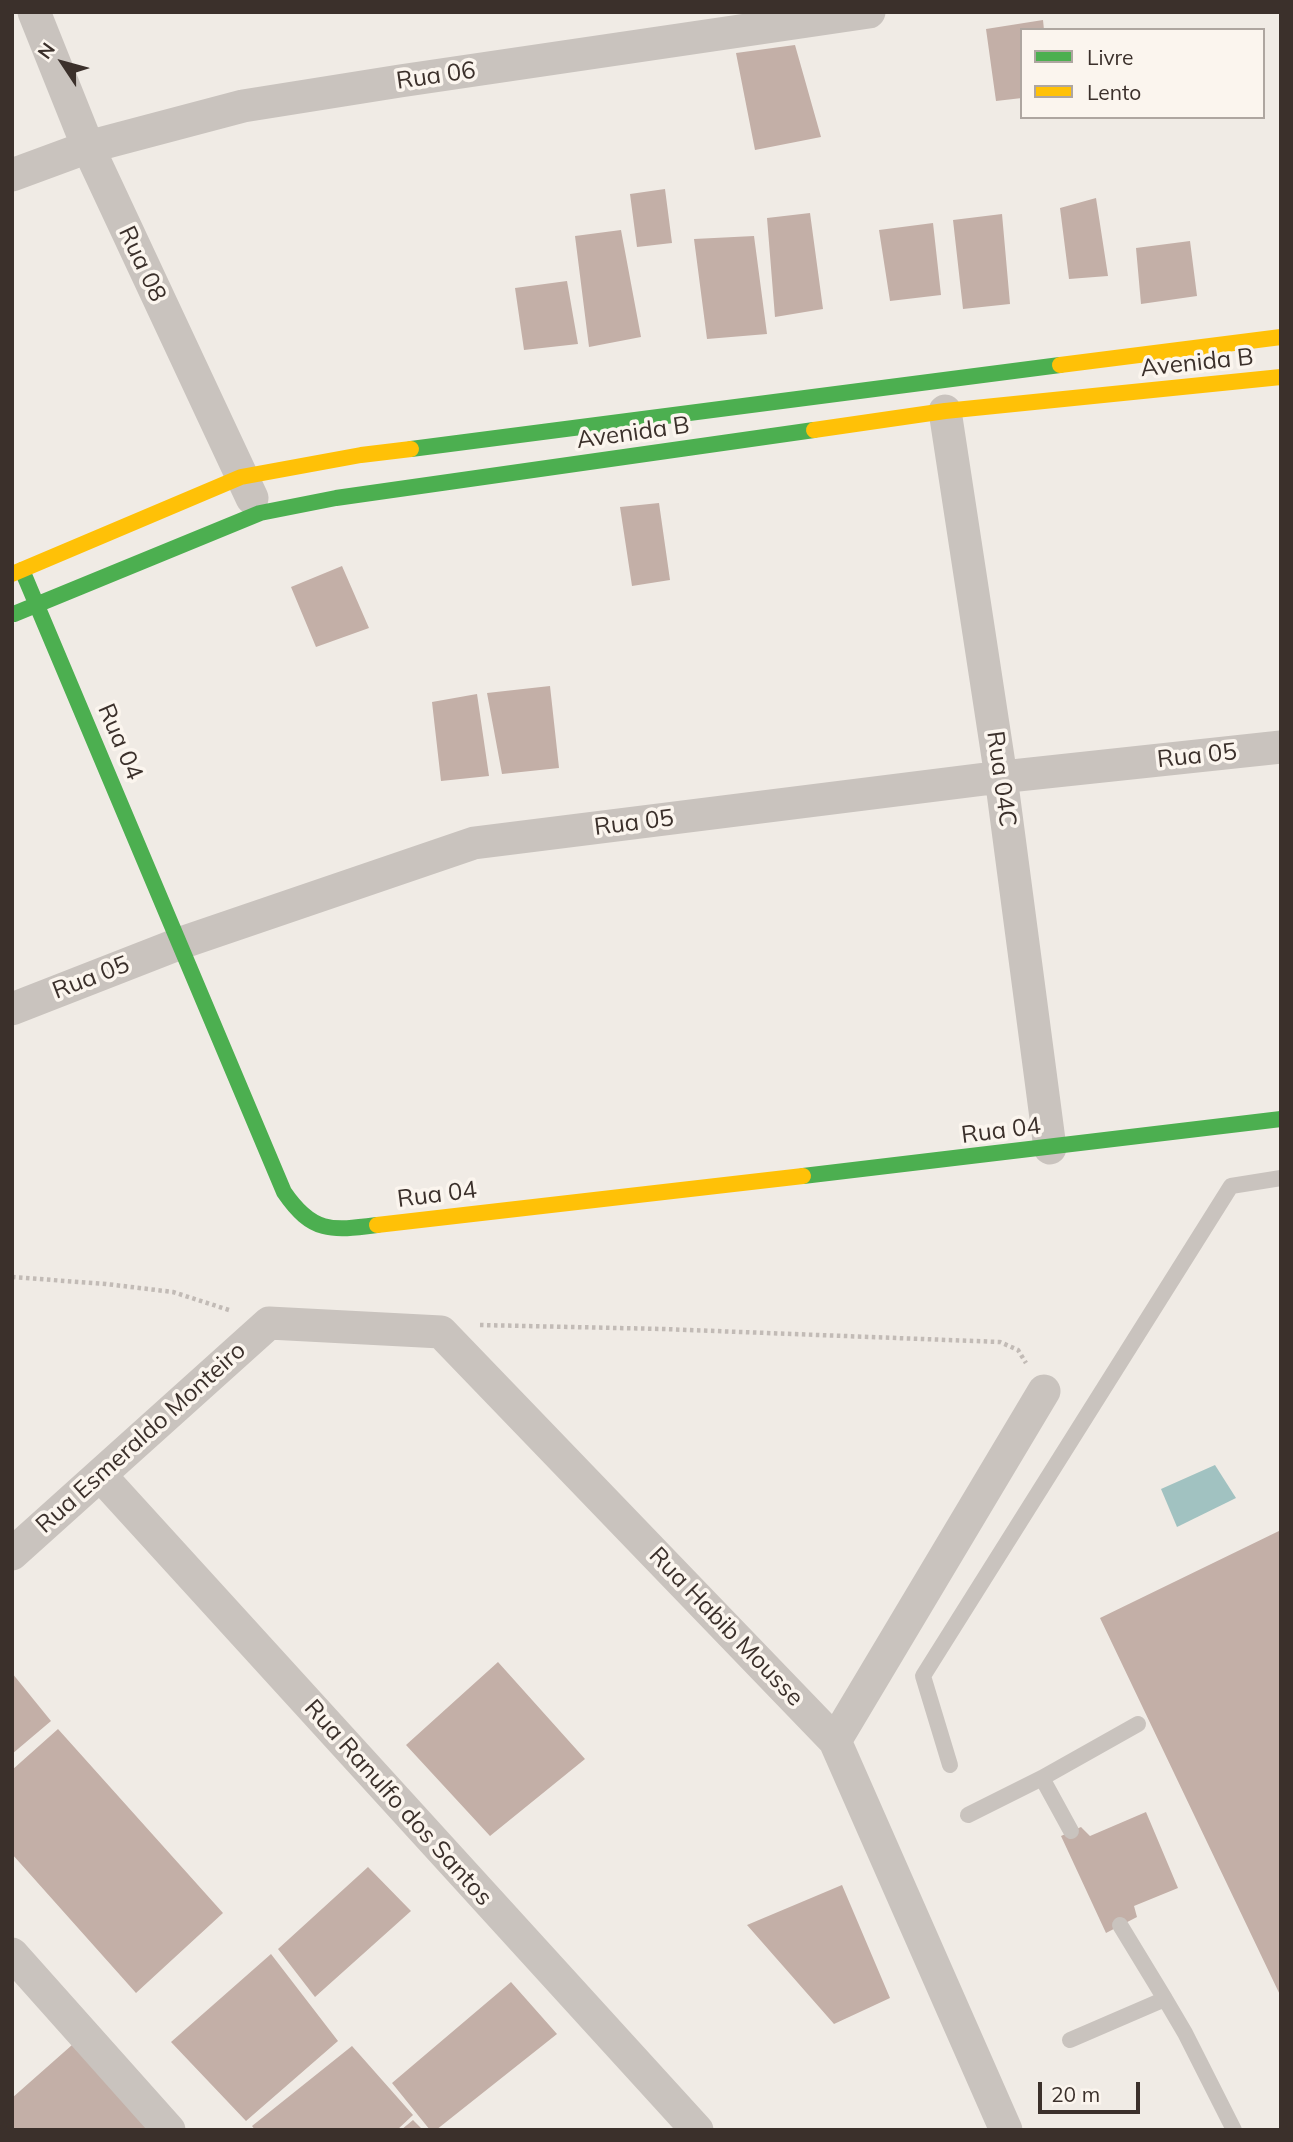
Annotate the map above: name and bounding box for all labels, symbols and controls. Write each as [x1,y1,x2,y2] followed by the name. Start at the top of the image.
[28,28,98,98] north arrow
[1020,28,1265,119] legend
[32,38,60,64] text: N
[1087,44,1134,70] text: Livre
[394,56,478,96] street label: Rua 06
[1087,79,1141,105] text: Lento
[112,222,172,306] street label: Rua 08
[1139,343,1255,383] street label: Avenida B
[575,411,691,455] street label: Avenida B
[91,700,149,784] street label: Rua 04
[980,729,1022,829] street label: Rua 04C
[1156,738,1238,774] street label: Rua 05
[593,804,675,842] street label: Rua 05
[49,950,133,1006] street label: Rua 05
[960,1112,1042,1150] street label: Rua 04
[396,1176,478,1214] street label: Rua 04
[30,1336,252,1540] street label: Rua Esmeraldo Monteiro
[643,1542,809,1712] street label: Rua Habib Mousse
[298,1694,498,1912] street label: Rua Ranulfo dos Santos
[1041,2068,1142,2112] scale bar
[1051,2081,1100,2107] text: 20 m

